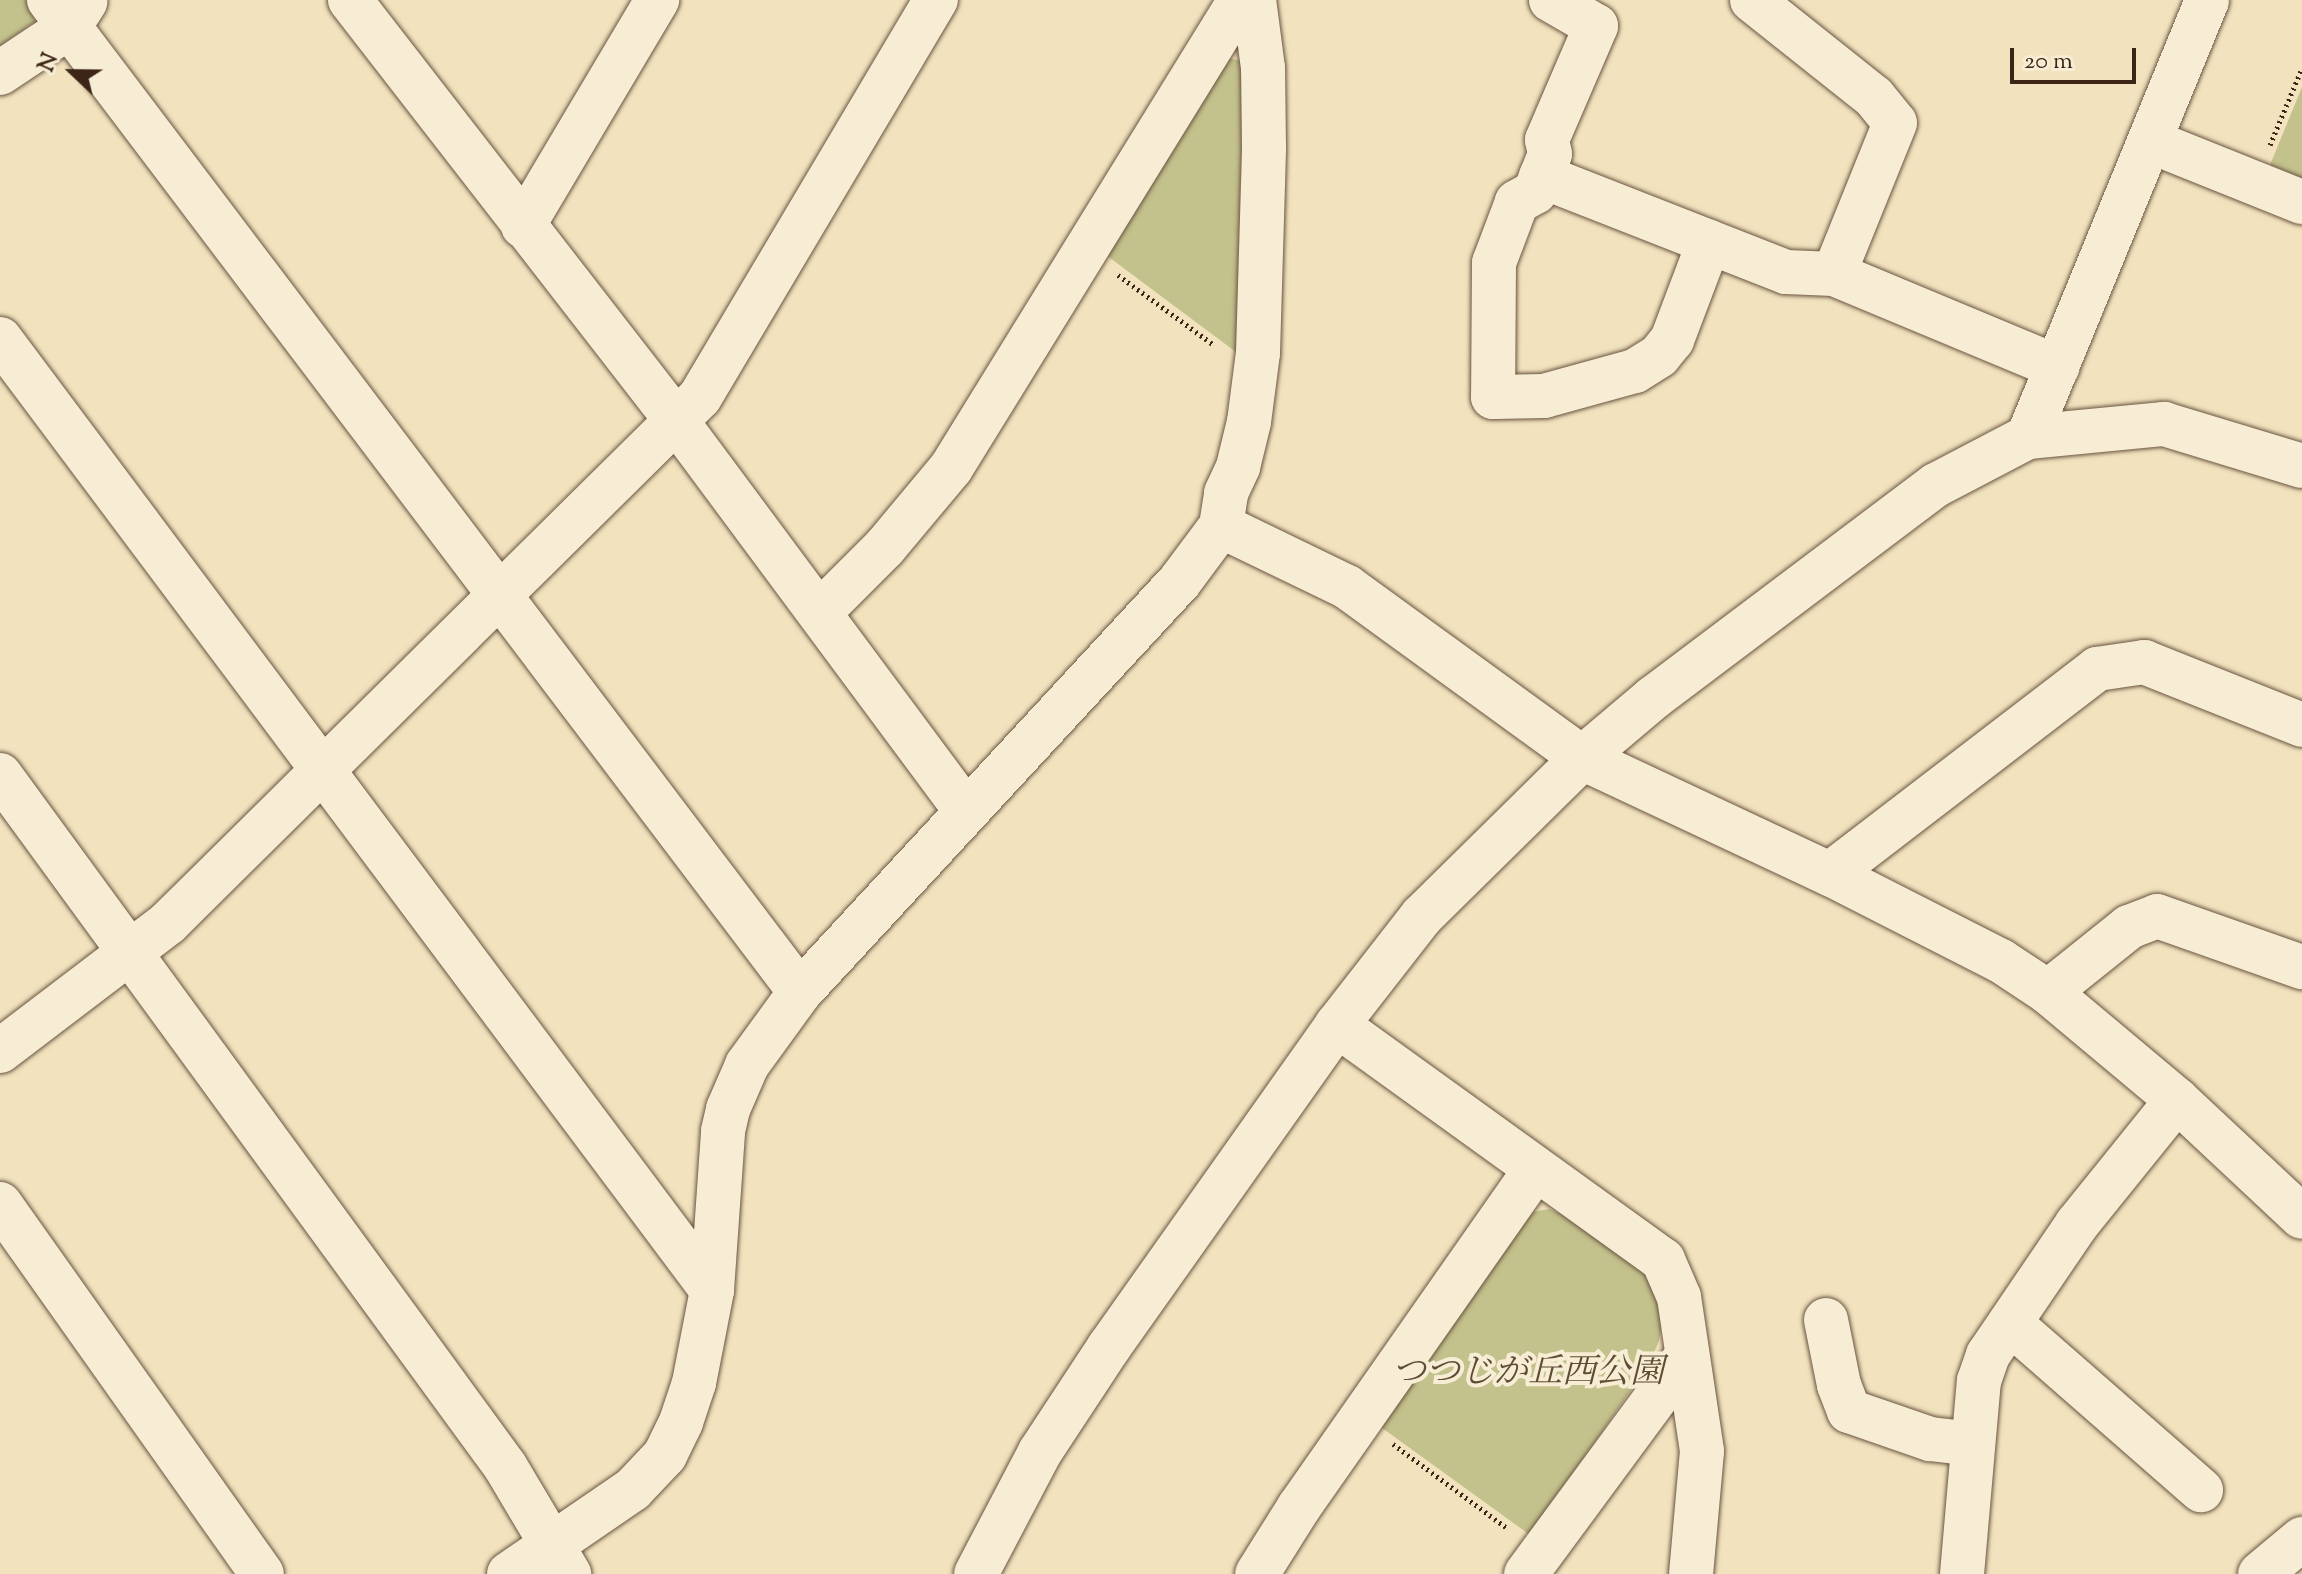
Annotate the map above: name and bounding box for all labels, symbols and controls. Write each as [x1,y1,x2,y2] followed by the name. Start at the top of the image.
[32,32,112,112] north arrow
[2014,32,2140,82] scale bar
[2024,45,2073,79] text: 20 m
[32,49,68,77] text: N
[1392,1354,1664,1394] park label: つつじが丘西公園

